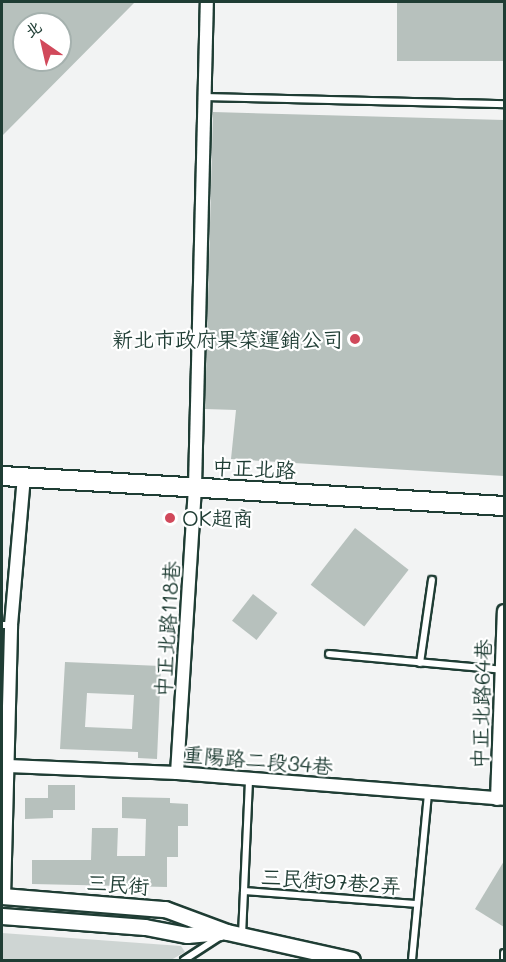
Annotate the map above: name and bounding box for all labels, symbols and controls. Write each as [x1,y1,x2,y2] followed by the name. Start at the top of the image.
[12,12,72,72] north arrow
[20,15,45,42] text: 北
[112,326,343,352] place label: 新北市政府果菜運銷公司
[348,332,362,346] marker: 新北市政府果菜運銷公司
[211,453,297,483] street label: 中正北路
[182,505,253,531] place label: OK超商
[163,511,177,525] marker: OK超商
[150,560,184,698] street label: 中正北路118巷
[466,639,496,769] street label: 中正北路64巷
[182,741,334,779] street label: 重陽路二段34巷
[260,864,402,898] street label: 三民街97巷2弄
[86,869,150,899] street label: 三民街

